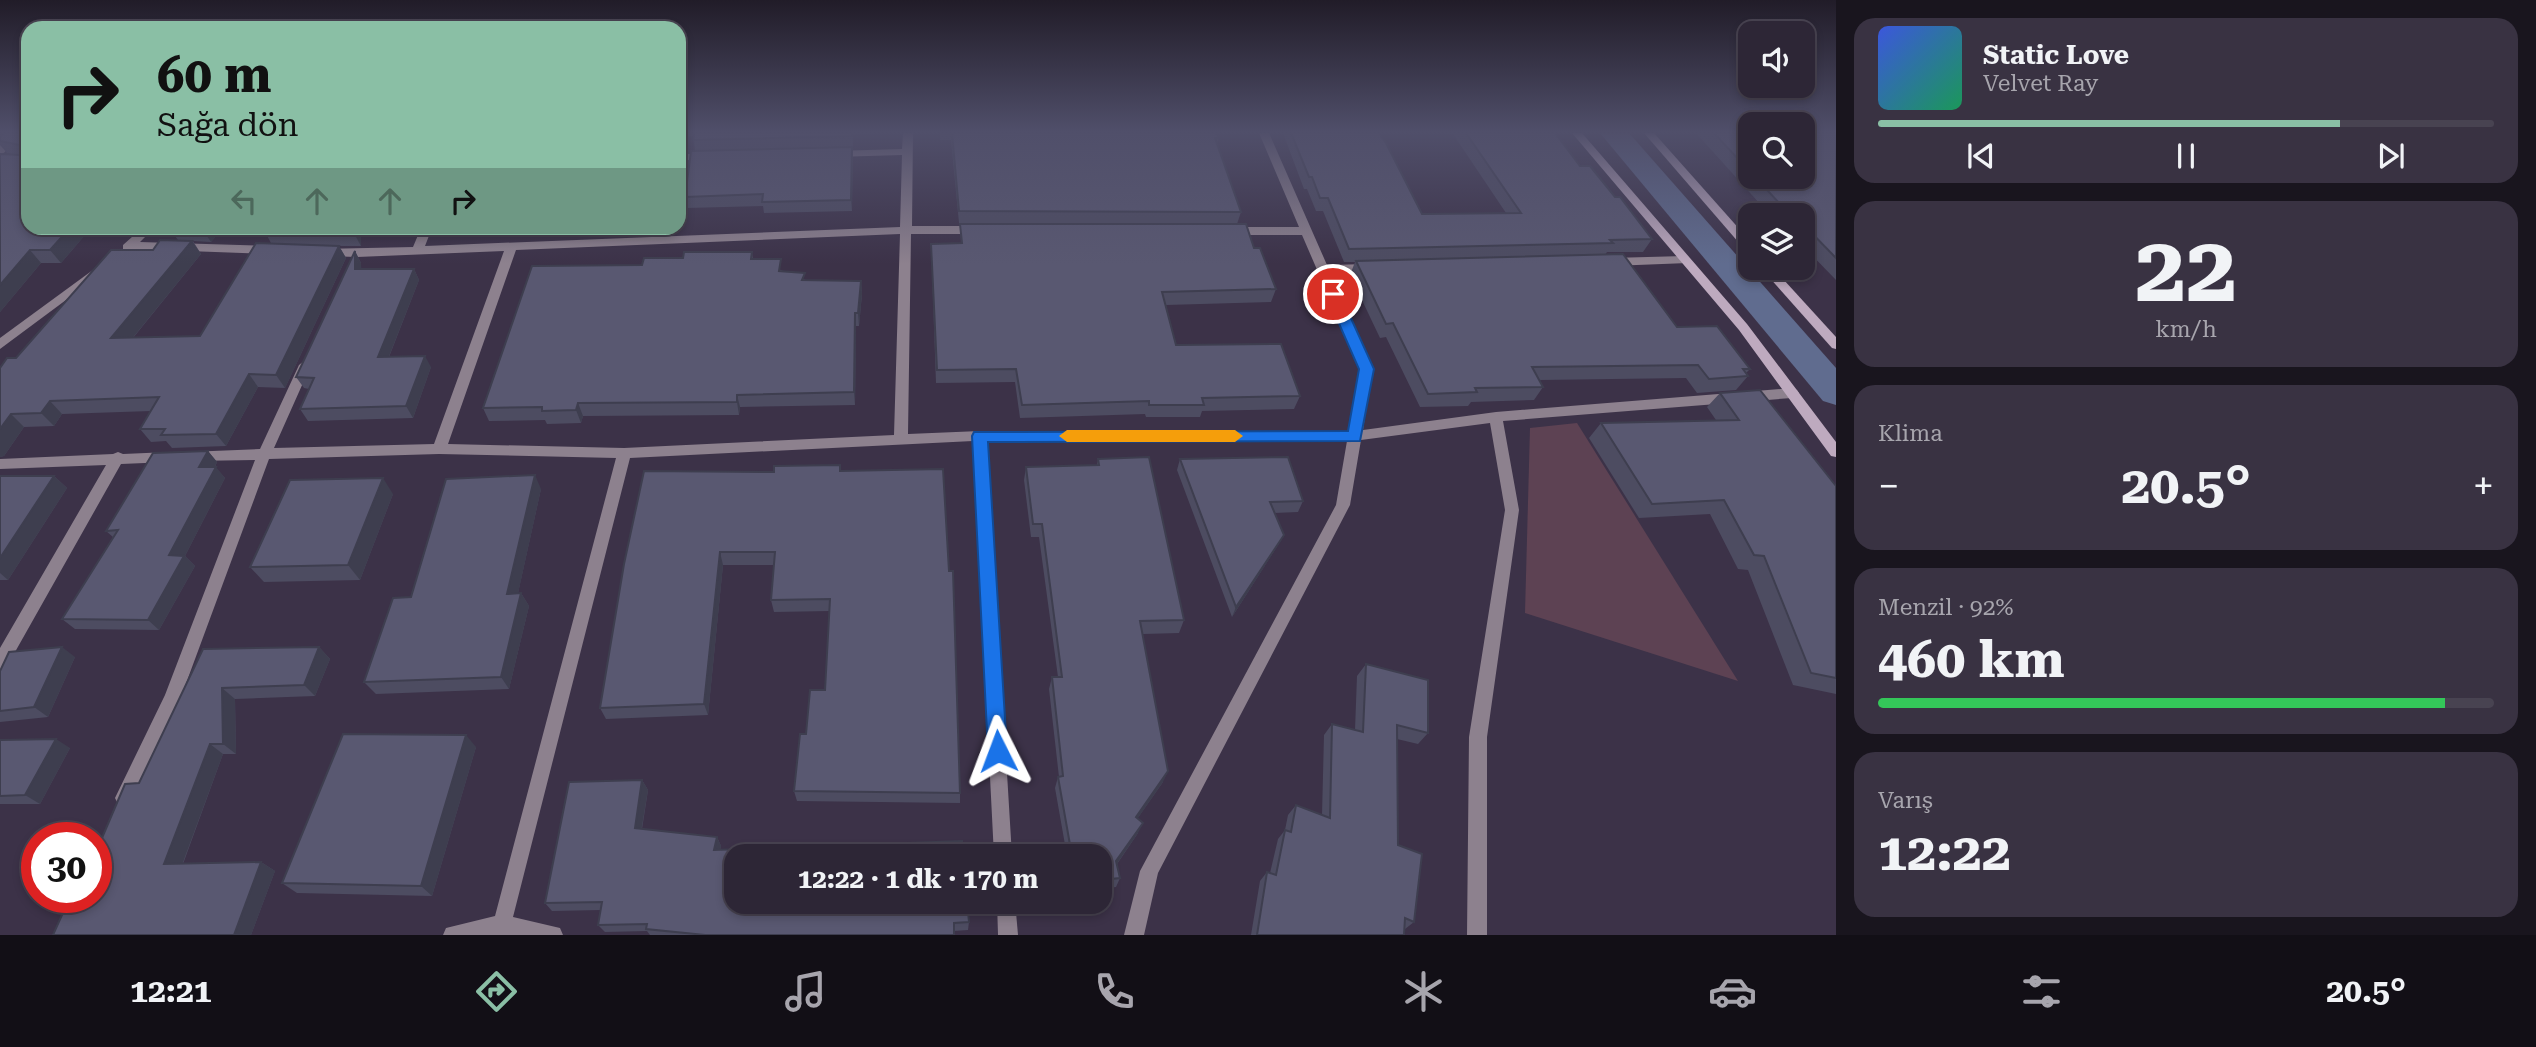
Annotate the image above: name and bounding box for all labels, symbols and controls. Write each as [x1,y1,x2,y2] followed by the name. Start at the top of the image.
[1738,21,1815,280] map controls
[1738,21,1815,98] button: sound
[1983,40,2129,70] text: Static Love
[157,47,272,104] text: 60 m
[42,49,133,140] icon: right
[1983,70,2098,97] text: Velvet Ray
[157,106,298,144] text: Sağa dön
[1738,112,1815,189] button: search
[1962,137,2000,175] icon: previous
[2167,137,2205,175] icon: pause
[2372,137,2410,175] icon: next
[225,182,263,220] icon: left
[298,182,336,220] icon: ahead
[371,182,409,220] icon: ahead
[444,182,482,220] icon: right
[1738,203,1815,280] button: layers
[2135,217,2237,323] text: 22
[1303,264,1363,324] pin
[1314,275,1352,313] icon: arrive
[2155,316,2217,343] text: km/h
[1878,420,1943,447] text: Klima
[2121,455,2251,516] text: 20.5°
[1878,464,1899,508] text: −
[2473,464,2494,508] text: +
[1878,594,2014,621] text: Menzil · 92%
[1878,629,2065,690] text: 460 km
[961,714,1035,788] position arrow
[1878,787,1933,814] text: Varış
[21,822,112,913] speed limit sign: 30
[1878,822,2011,883] text: 12:22
[798,864,1038,894] text: 12:22 · 1 dk · 170 m
[472,967,521,1016] icon: directions
[781,967,830,1016] icon: music
[1090,967,1139,1016] icon: phone
[1399,967,1448,1016] icon: climate
[1708,967,1757,1016] icon: car
[2017,967,2066,1016] icon: filters
[130,972,212,1010] text: 12:21
[2326,972,2406,1010] text: 20.5°

